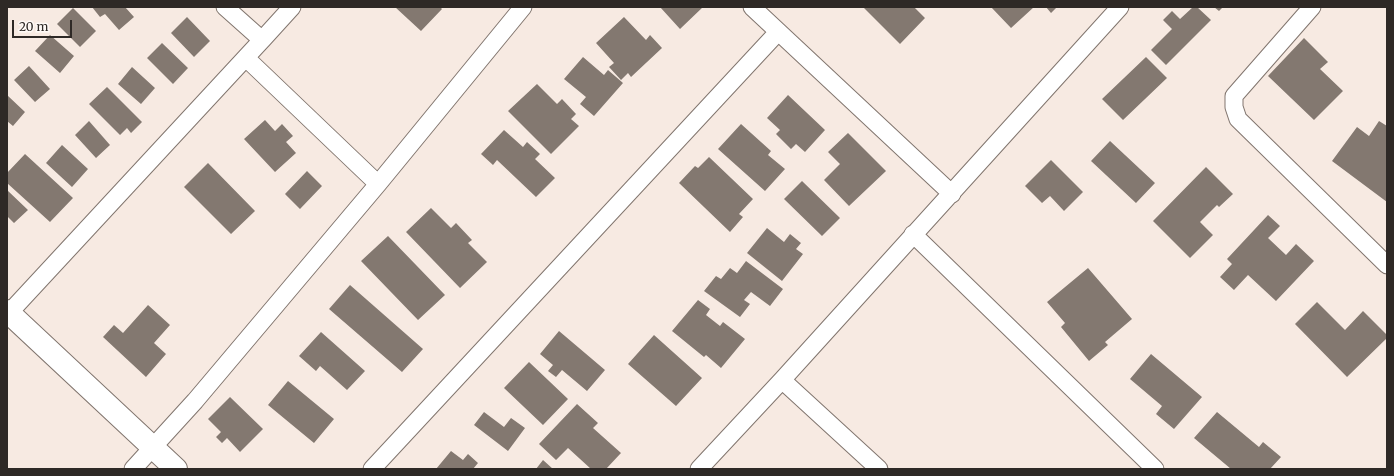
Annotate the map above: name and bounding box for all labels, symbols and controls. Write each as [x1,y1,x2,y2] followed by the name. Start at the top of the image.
[14,12,74,38] scale bar
[19,19,48,34] text: 20 m

